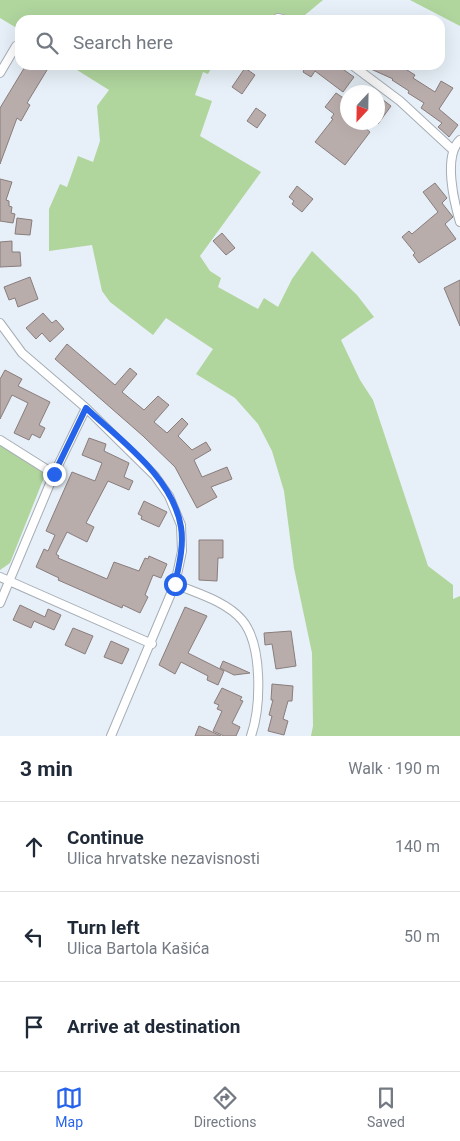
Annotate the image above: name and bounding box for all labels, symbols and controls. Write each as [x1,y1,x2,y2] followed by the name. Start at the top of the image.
[15,15,445,70] search box
[33,29,61,57] icon: search
[73,31,173,54] text: Search here
[340,85,385,130] north arrow
[43,463,66,486] route end
[164,573,187,596] route start
[20,757,73,781] text: 3 min
[348,759,440,778] text: Walk · 190 m
[67,826,144,849] text: Continue
[20,833,48,861] icon: ahead
[395,837,440,856] text: 140 m
[67,849,260,868] text: Ulica hrvatske nezavisnosti
[67,916,140,939] text: Turn left
[20,923,48,951] icon: left
[404,927,440,946] text: 50 m
[67,939,209,958] text: Ulica Bartola Kašića
[20,1013,48,1041] icon: arrive
[67,1015,240,1038] text: Arrive at destination
[55,1084,83,1130] tab: Map
[194,1084,257,1130] tab: Directions
[367,1084,405,1130] tab: Saved

